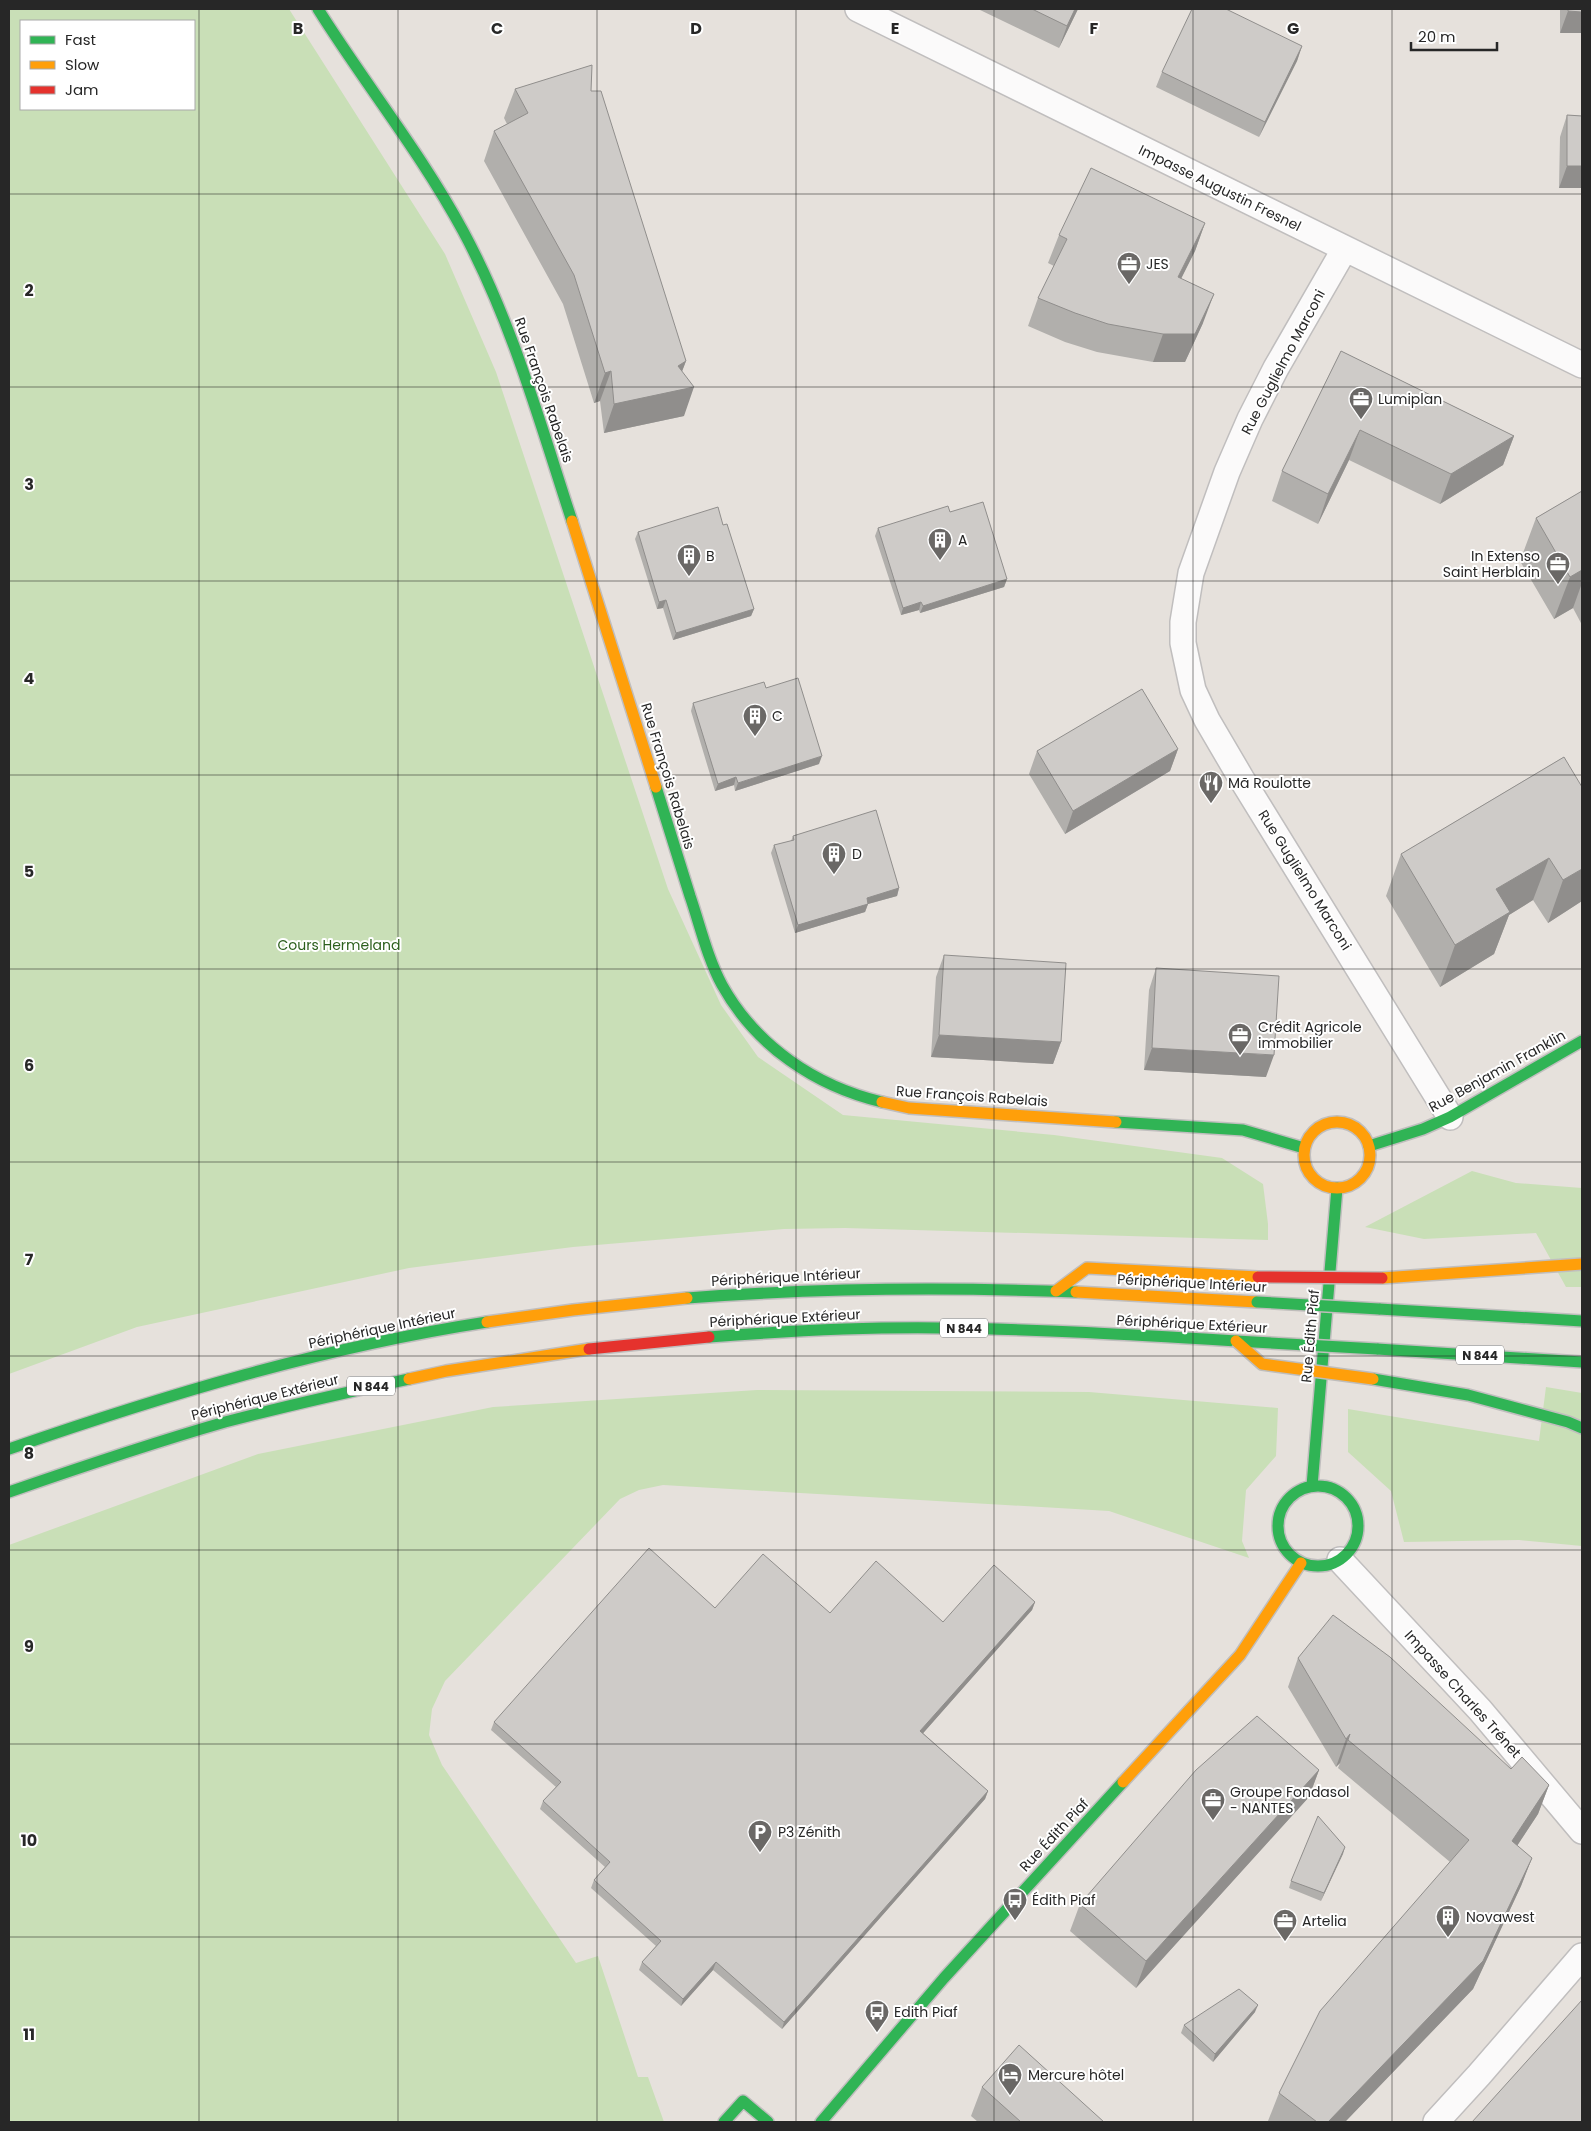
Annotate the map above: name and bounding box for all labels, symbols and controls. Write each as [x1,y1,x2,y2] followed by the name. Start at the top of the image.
[293,17,303,40] text: B
[491,17,503,40] text: C
[690,17,702,40] text: D
[891,17,899,40] text: E
[1090,17,1099,40] text: F
[1287,17,1299,40] text: G
[20,20,195,110] legend
[1411,20,1497,52] scale bar
[1418,26,1456,47] text: 20 m
[65,29,96,50] text: Fast
[65,54,100,75] text: Slow
[65,79,99,100] text: Jam
[1135,140,1305,236] street label: Impasse Augustin Fresnel
[1116,251,1142,285] office icon: JES
[1146,254,1169,274] place label: JES
[24,279,34,302] text: 2
[1236,286,1330,438] street label: Rue Guglielmo Marconi
[510,315,578,465] street label: Rue François Rabelais
[1348,386,1374,420] office icon: Lumiplan
[1378,389,1442,409] place label: Lumiplan
[24,473,34,496] text: 3
[927,527,953,561] building icon: A
[958,530,967,550] place label: A
[676,543,702,577] building icon: B
[706,546,715,566] place label: B
[1443,546,1540,582] place label: In Extenso Saint Herblain
[1545,551,1571,585] office icon: In Extenso Saint Herblain
[24,667,35,690] text: 4
[636,700,700,852] street label: Rue François Rabelais
[742,703,768,737] building icon: C
[772,706,783,726] place label: C
[1198,770,1224,804] restaurant icon: Mã Roulotte
[1228,773,1311,793] place label: Mã Roulotte
[1254,806,1356,954] street label: Rue Guglielmo Marconi
[821,841,847,875] building icon: D
[852,844,862,864] place label: D
[24,860,34,883] text: 5
[277,935,401,955] park label: Cours Hermeland
[1258,1017,1362,1053] place label: Crédit Agricole immobilier
[1227,1022,1253,1056] office icon: Crédit Agricole immobilier
[1425,1025,1569,1117] street label: Rue Benjamin Franklin
[24,1054,34,1077] text: 6
[895,1081,1049,1111] street label: Rue François Rabelais
[25,1248,34,1271] text: 7
[711,1263,861,1291] street label: Périphérique Intérieur
[1117,1269,1267,1297] street label: Périphérique Intérieur
[1296,1288,1324,1383] street label: Rue Édith Piaf
[307,1303,457,1353] street label: Périphérique Intérieur
[709,1304,861,1332] street label: Périphérique Extérieur
[1116,1310,1268,1338] street label: Périphérique Extérieur
[940,1319,988,1338] road number: N 844
[1456,1346,1504,1364] road number: N 844
[189,1369,341,1425] street label: Périphérique Extérieur
[347,1376,395,1395] road number: N 844
[24,1442,34,1465] text: 8
[1400,1626,1526,1762] street label: Impasse Charles Trénet
[24,1635,34,1658] text: 9
[1230,1782,1350,1818] place label: Groupe Fondasol - NANTES
[1200,1787,1226,1821] office icon: Groupe Fondasol - NANTES
[1015,1794,1093,1876] street label: Rue Édith Piaf
[747,1819,773,1853] parking icon: P3 Zénith
[778,1822,841,1842] place label: P3 Zénith
[21,1829,37,1852] text: 10
[1002,1887,1028,1921] bus stop icon: Édith Piaf
[1032,1890,1096,1910] place label: Édith Piaf
[1435,1904,1461,1938] building icon: Novawest
[1466,1907,1535,1927] place label: Novawest
[1272,1908,1298,1942] office icon: Artelia
[1302,1911,1347,1931] place label: Artelia
[864,1999,890,2033] bus stop icon: Edith Piaf
[894,2002,958,2022] place label: Edith Piaf
[23,2023,35,2046] text: 11
[997,2062,1023,2096] hotel icon: Mercure hôtel
[1028,2065,1124,2085] place label: Mercure hôtel

